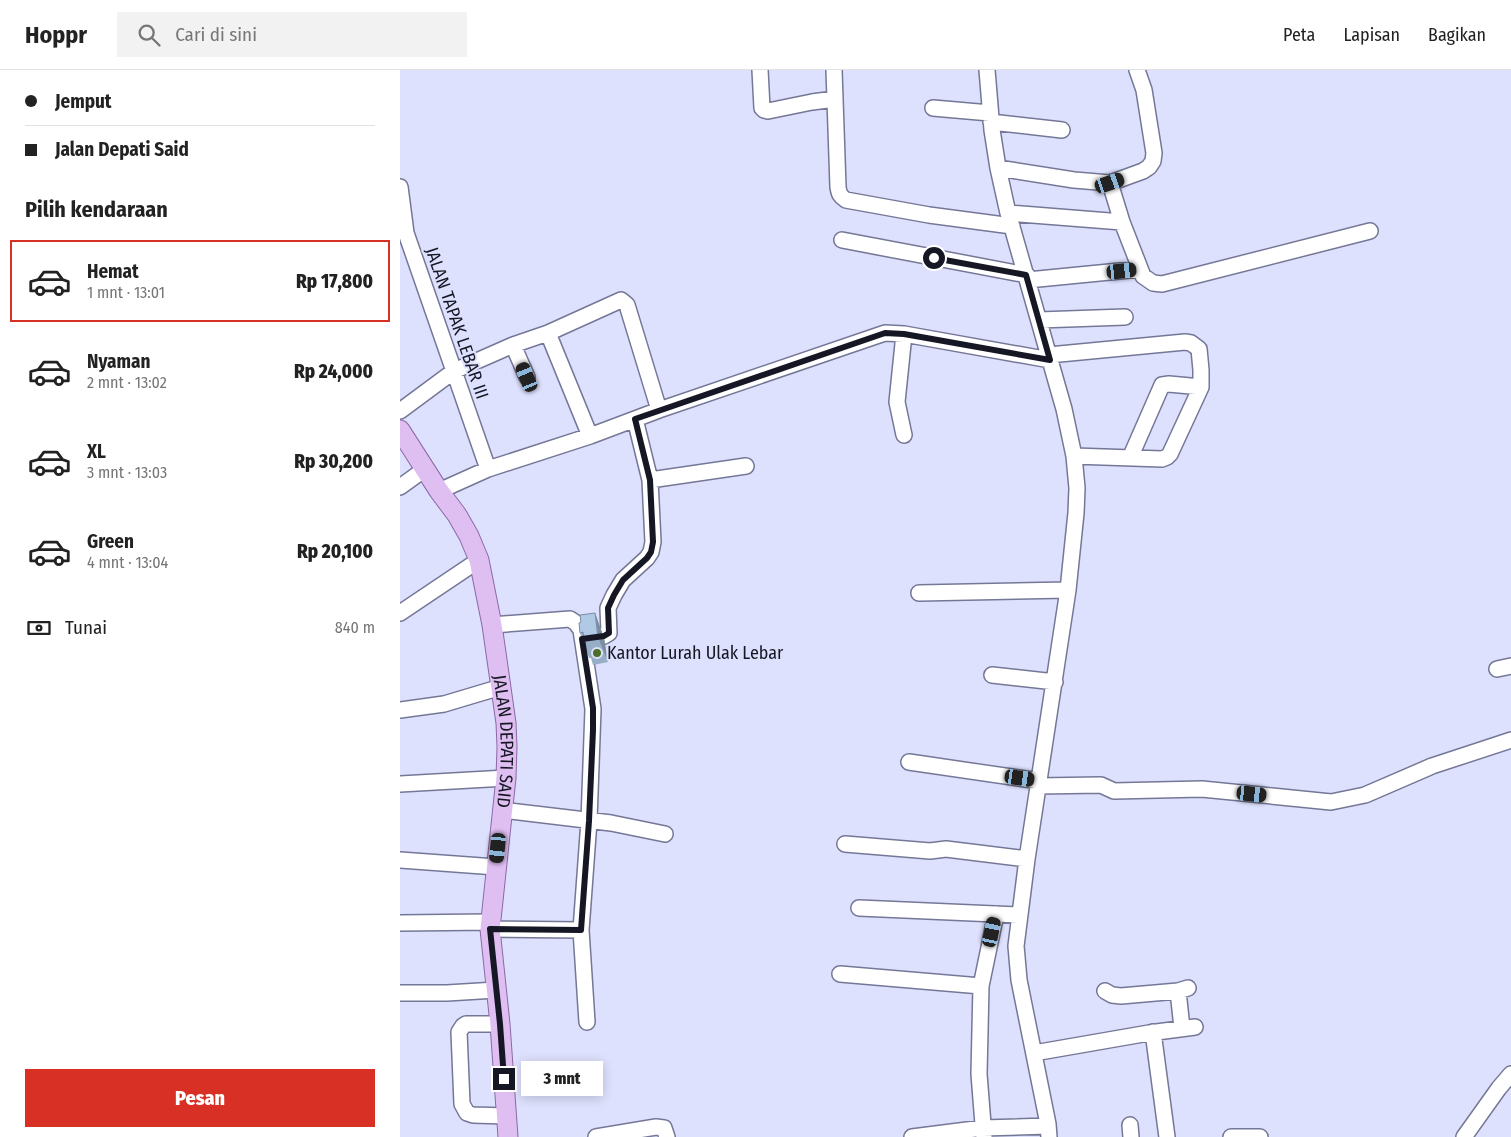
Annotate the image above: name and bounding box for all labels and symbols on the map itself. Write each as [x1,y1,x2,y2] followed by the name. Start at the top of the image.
[1093,171,1126,195] car
[421,244,493,402] street label: JALAN TAPAK LEBAR III
[923,247,945,269] route start
[1106,262,1137,280] car
[514,360,539,394] car
[607,642,784,664] place label: Kantor Lurah Ulak Lebar
[591,647,603,659] marker: Kantor Lurah Ulak Lebar
[488,673,518,809] street label: JALAN DEPATI SAID
[1004,768,1035,788] car
[1236,785,1267,803] car
[488,832,507,864] car
[981,916,1002,948] car
[522,1062,604,1096] callout: 3 mnt
[493,1068,515,1090] route end

